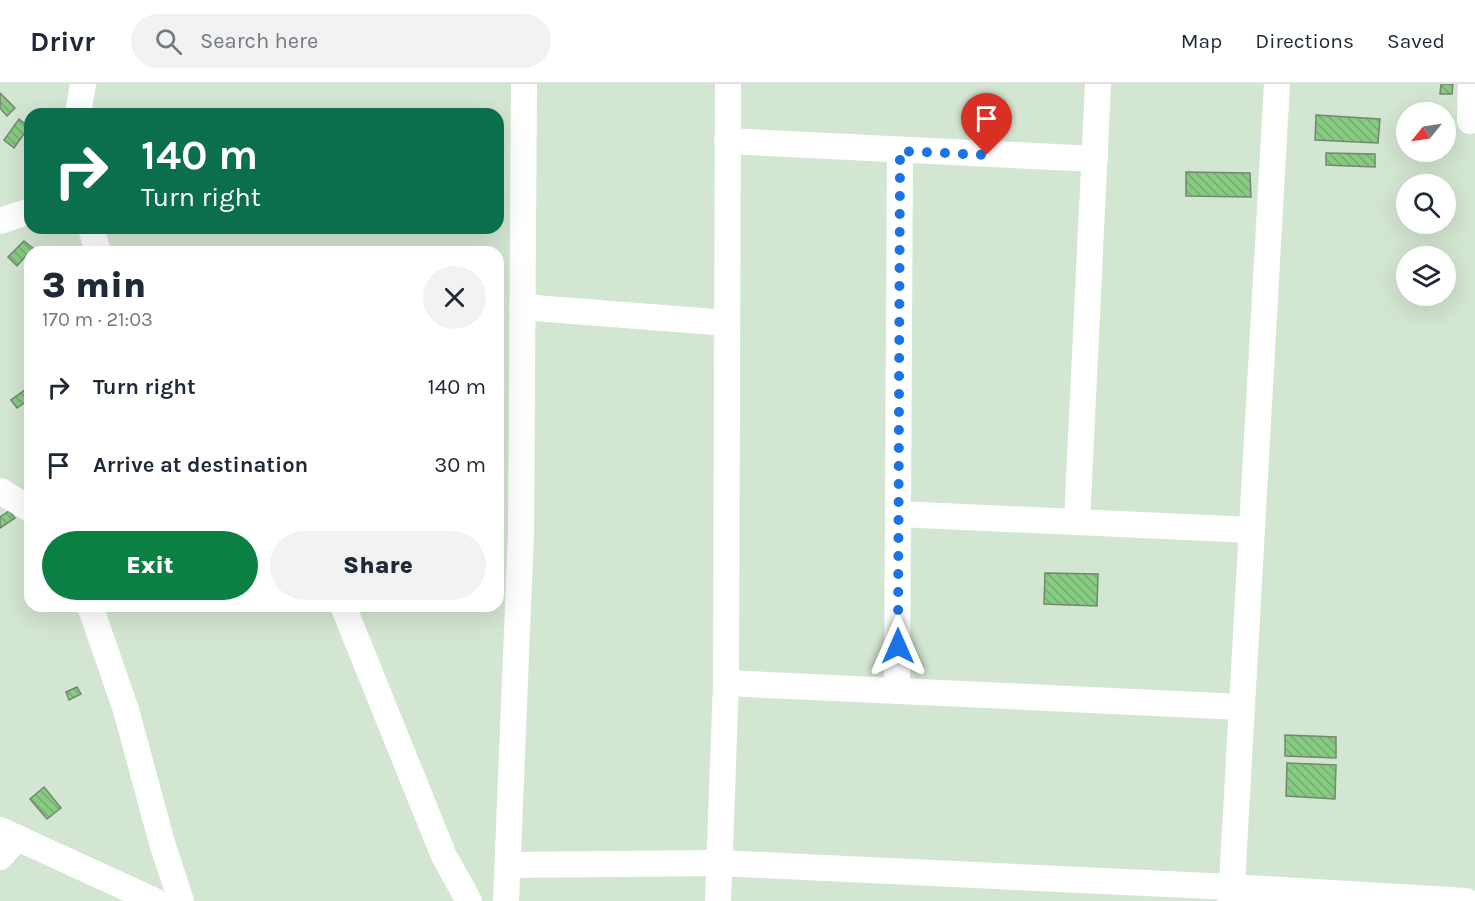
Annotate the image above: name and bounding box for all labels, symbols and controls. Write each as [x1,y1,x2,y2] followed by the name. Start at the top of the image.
[131,14,551,68] search box
[30,25,95,58] text: Drivr
[152,25,185,58] icon: search
[200,28,318,54] text: Search here
[1181,29,1222,53] text: Map
[1255,29,1354,53] text: Directions
[1387,29,1445,53] text: Saved
[961,93,1012,155] pin
[970,102,1003,135] icon: arrive
[1396,102,1456,162] north arrow
[1396,102,1456,306] map controls
[141,130,258,180] text: 140 m
[42,132,120,210] icon: right
[1396,174,1456,234] button: search
[141,181,261,213] text: Turn right
[1396,246,1456,306] button: layers
[42,264,146,306] text: 3 min
[423,266,486,329] button: close
[42,308,153,331] text: 170 m · 21:03
[42,371,75,404] icon: right
[93,374,196,400] text: Turn right
[428,374,486,400] text: 140 m
[42,449,75,482] icon: arrive
[93,452,308,478] text: Arrive at destination
[434,452,486,478] text: 30 m
[42,531,258,600] button: Exit
[270,531,486,600] button: Share
[866,614,930,678] position arrow

